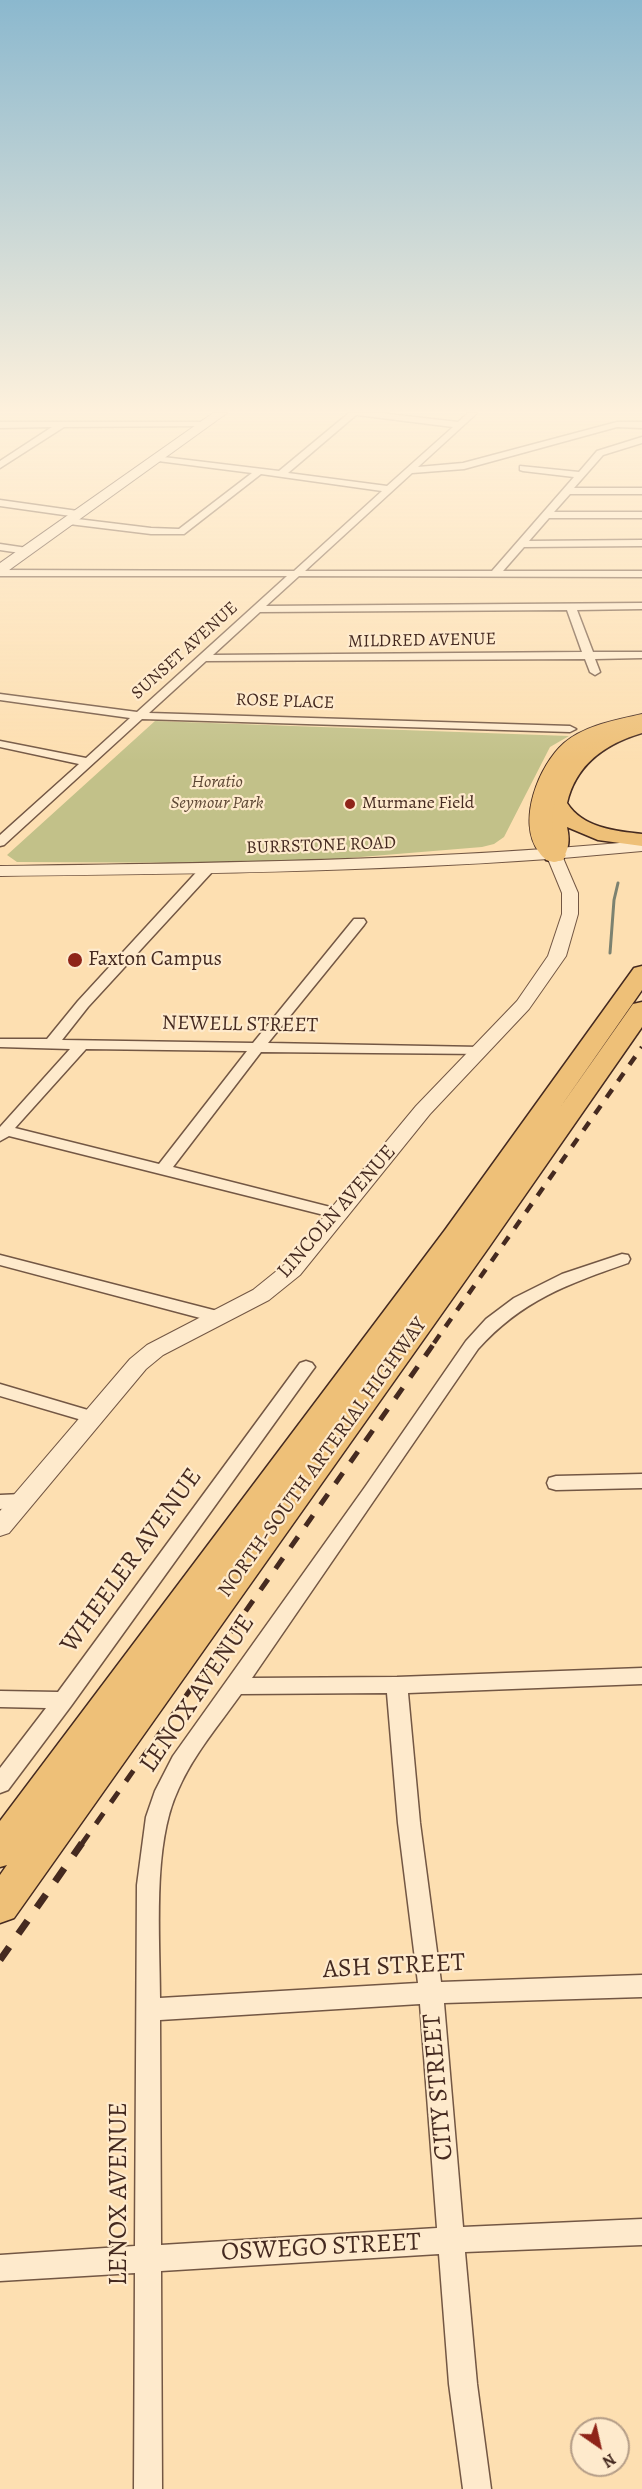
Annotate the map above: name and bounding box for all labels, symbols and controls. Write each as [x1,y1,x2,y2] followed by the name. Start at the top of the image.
[127,598,243,704] street label: SUNSET AVENUE
[348,629,496,653] street label: MILDRED AVENUE
[235,689,335,715] street label: ROSE PLACE
[171,772,263,814] park label: Horatio Seymour Park
[362,793,474,815] place label: Murmane Field
[343,797,357,811] marker: Murmane Field
[246,833,396,859] street label: BURRSTONE ROAD
[88,947,222,973] place label: Faxton Campus
[66,951,84,969] marker: Faxton Campus
[162,1011,318,1039] street label: NEWELL STREET
[272,1140,402,1284] street label: LINCOLN AVENUE
[213,1313,433,1603] street label: NORTH-SOUTH ARTERIAL HIGHWAY
[55,1463,209,1659] street label: WHEELER AVENUE
[134,1609,262,1779] street label: LENOX AVENUE
[322,1948,466,1986] street label: ASH STREET
[417,2012,461,2162] street label: CITY STREET
[104,2102,136,2286] street label: LENOX AVENUE
[220,2227,422,2269] street label: OSWEGO STREET
[570,2417,630,2477] north arrow
[598,2448,620,2473] text: N

